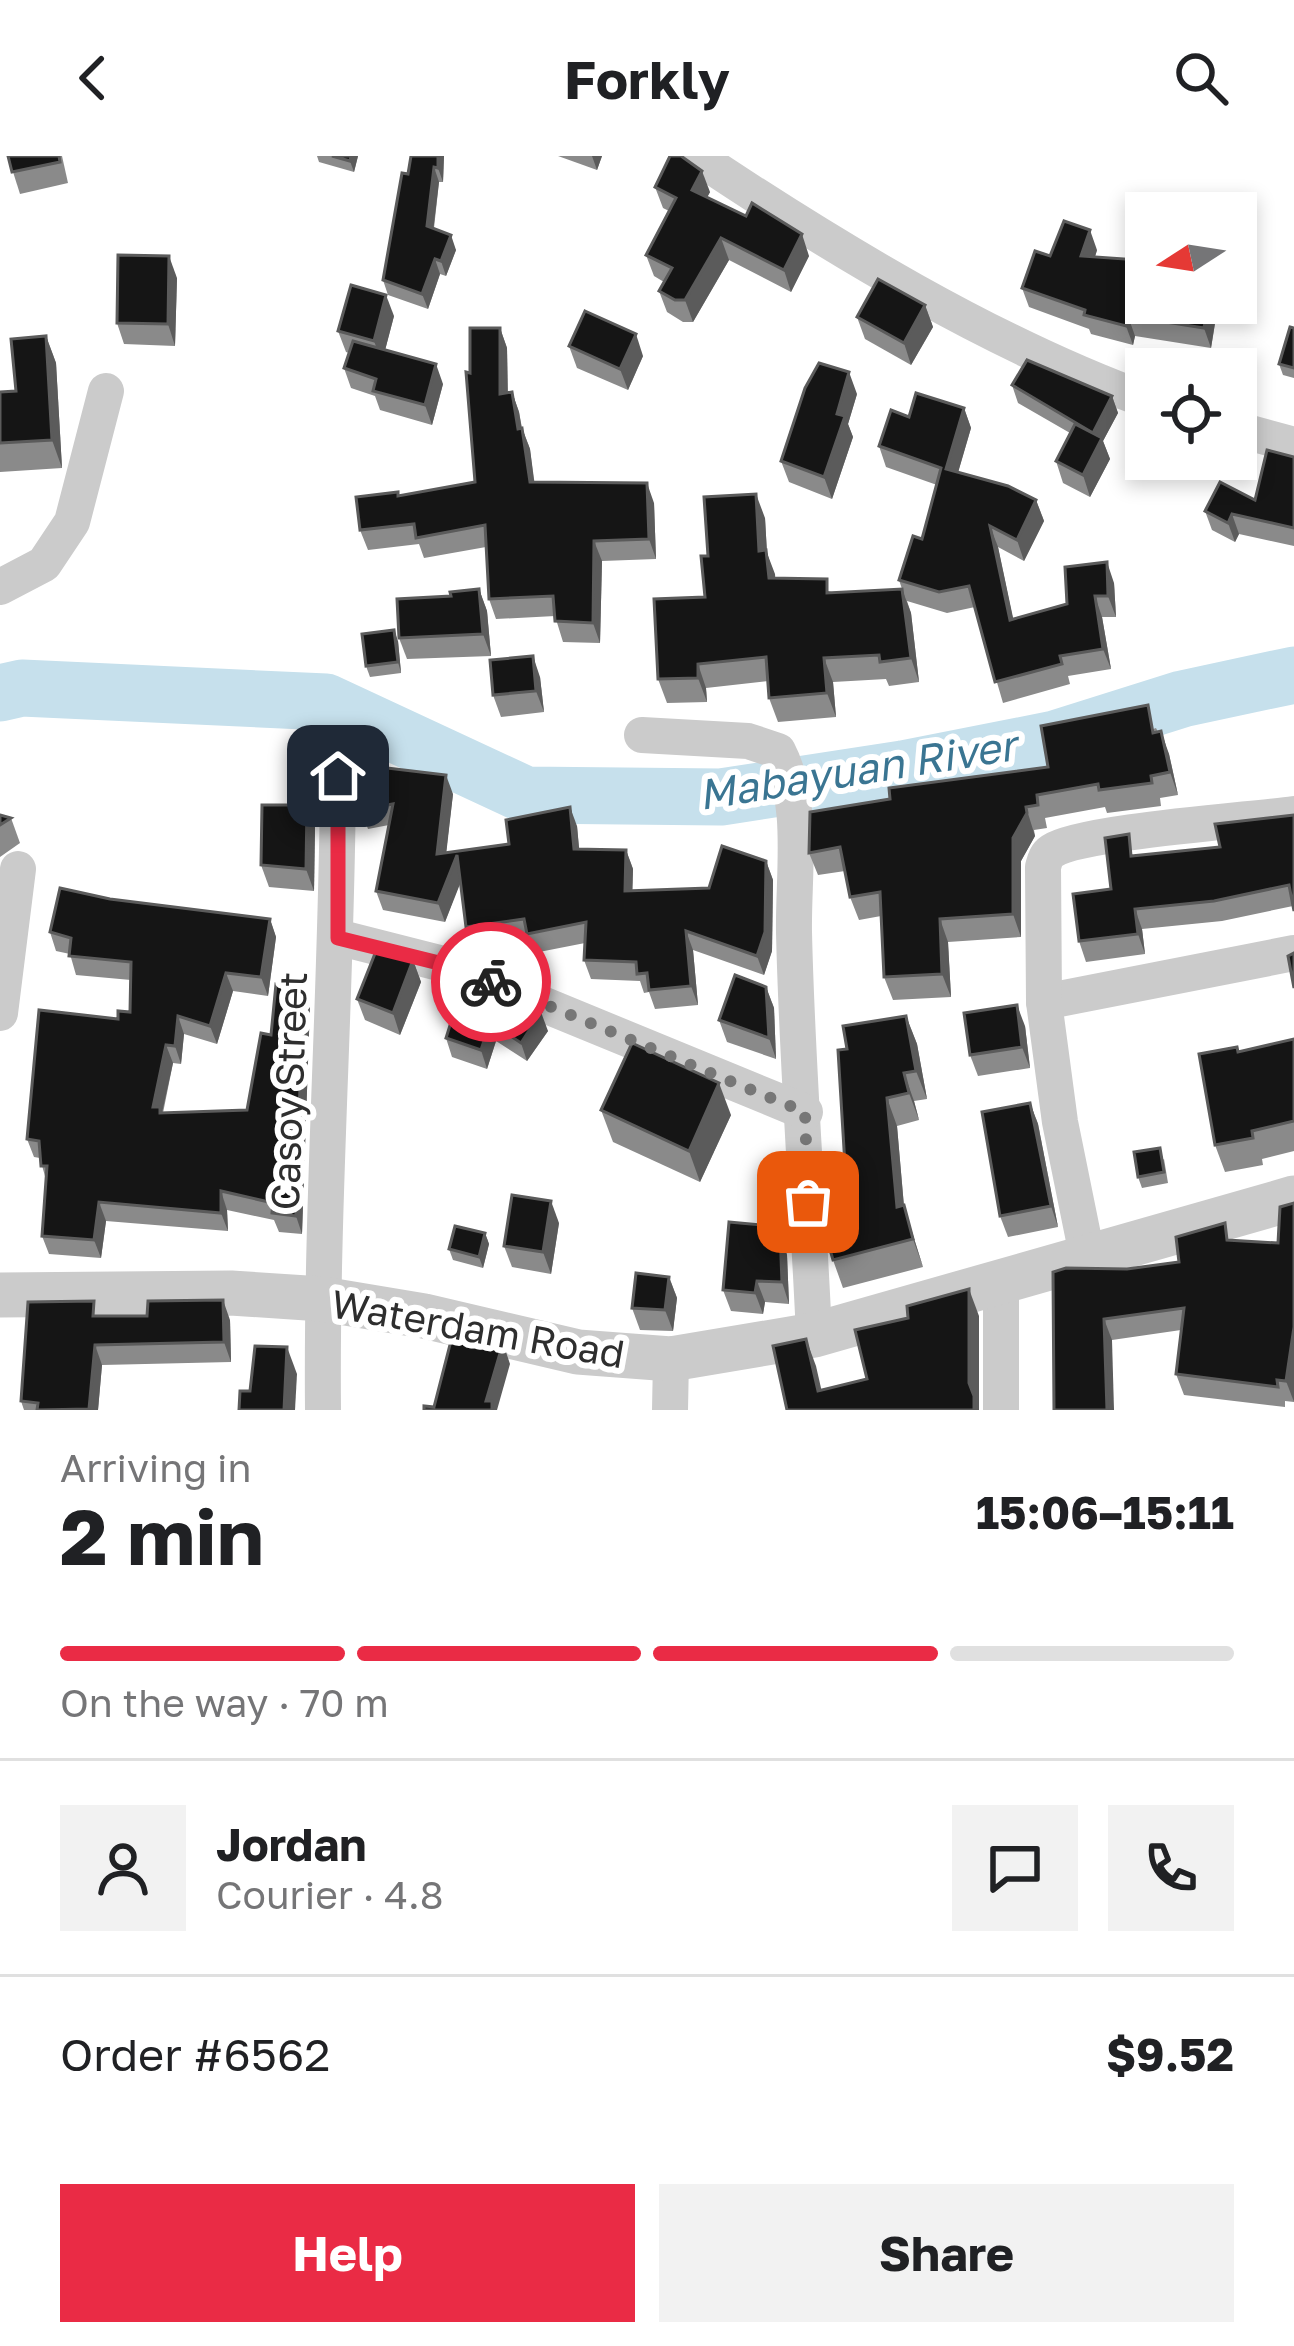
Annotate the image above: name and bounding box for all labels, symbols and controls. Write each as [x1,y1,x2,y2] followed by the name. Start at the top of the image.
[60,45,126,111] icon: back
[1168,45,1234,111] icon: search
[564,46,730,111] text: Forkly
[1125,192,1257,324] north arrow
[1125,192,1257,480] map controls
[1125,348,1257,480] button: locate
[695,718,1025,819] water label: Mabayuan River
[287,725,389,827] pin
[305,743,371,809] icon: home
[431,922,551,1042] courier
[458,949,524,1015] icon: bike
[261,971,316,1211] street label: Casoy Street
[757,1151,859,1253] pin
[775,1169,841,1235] icon: bag
[328,1280,628,1377] street label: Waterdam Road
[60,1444,251,1491] text: Arriving in
[976,1485,1234,1539] text: 15:06–15:11
[60,1489,264,1582] text: 2 min
[60,1679,389,1726] text: On the way · 70 m
[60,1805,186,1931] button: person
[952,1805,1078,1931] button: chat
[1108,1805,1234,1931] button: phone
[216,1817,367,1871] text: Jordan
[216,1871,444,1918] text: Courier · 4.8
[60,2027,330,2081] text: Order #6562
[1106,2027,1234,2081] text: $9.52
[60,2184,635,2322] button: Help
[659,2184,1234,2322] button: Share

